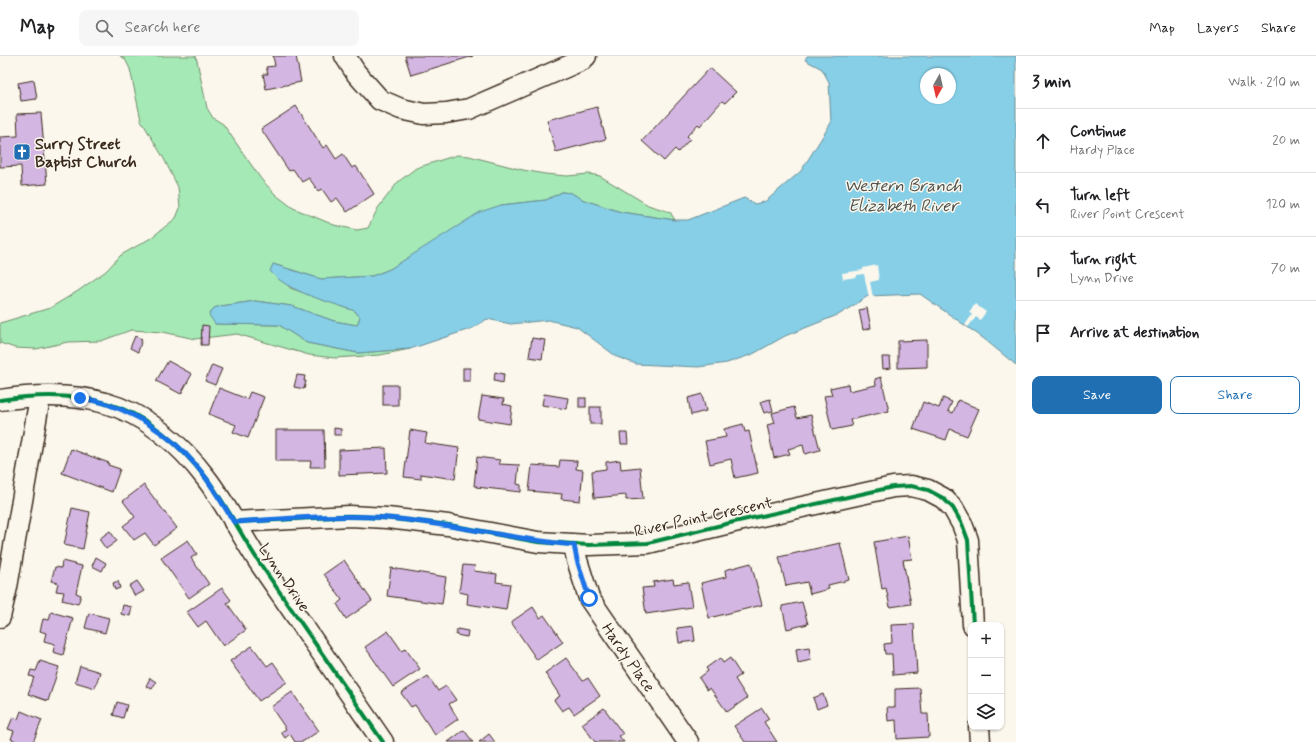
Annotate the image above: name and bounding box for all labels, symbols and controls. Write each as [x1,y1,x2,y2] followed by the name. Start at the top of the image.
[79,10,359,46] search box
[20,15,55,40] text: Map
[93,17,115,39] icon: search
[125,18,200,38] text: Search here
[1149,19,1175,37] text: Map
[1197,19,1239,37] text: Layers
[1261,19,1296,37] text: Share
[920,68,956,104] north arrow
[1032,71,1071,93] text: 3 min
[1228,74,1300,91] text: Walk · 210 m
[1070,122,1126,142] text: Continue
[1032,130,1054,152] icon: ahead
[1272,132,1300,149] text: 20 m
[35,134,137,173] place label: Surry Street Baptist Church
[12,142,32,162] church icon: Surry Street Baptist Church
[1070,142,1135,159] text: Hardy Place
[844,175,962,217] water label: Western Branch Elizabeth River
[1070,186,1130,206] text: Turn left
[1032,194,1054,216] icon: left
[1266,196,1300,213] text: 120 m
[1070,206,1185,223] text: River Point Crescent
[1070,250,1137,270] text: Turn right
[1032,258,1054,280] icon: right
[1271,260,1300,277] text: 70 m
[1070,270,1134,287] text: Lynn Drive
[1032,322,1054,344] icon: arrive
[1070,323,1199,343] text: Arrive at destination
[1032,376,1162,414] button: Save
[1170,376,1300,414] button: Share
[71,389,89,407] route end
[632,492,775,542] street label: River Point Crescent
[253,540,314,616] street label: Lynn Drive
[580,589,598,607] route start
[596,619,659,697] street label: Hardy Place
[968,622,1004,730] map controls
[968,622,1004,658] button: +
[968,658,1004,694] button: −
[968,694,1004,730] button: layers

